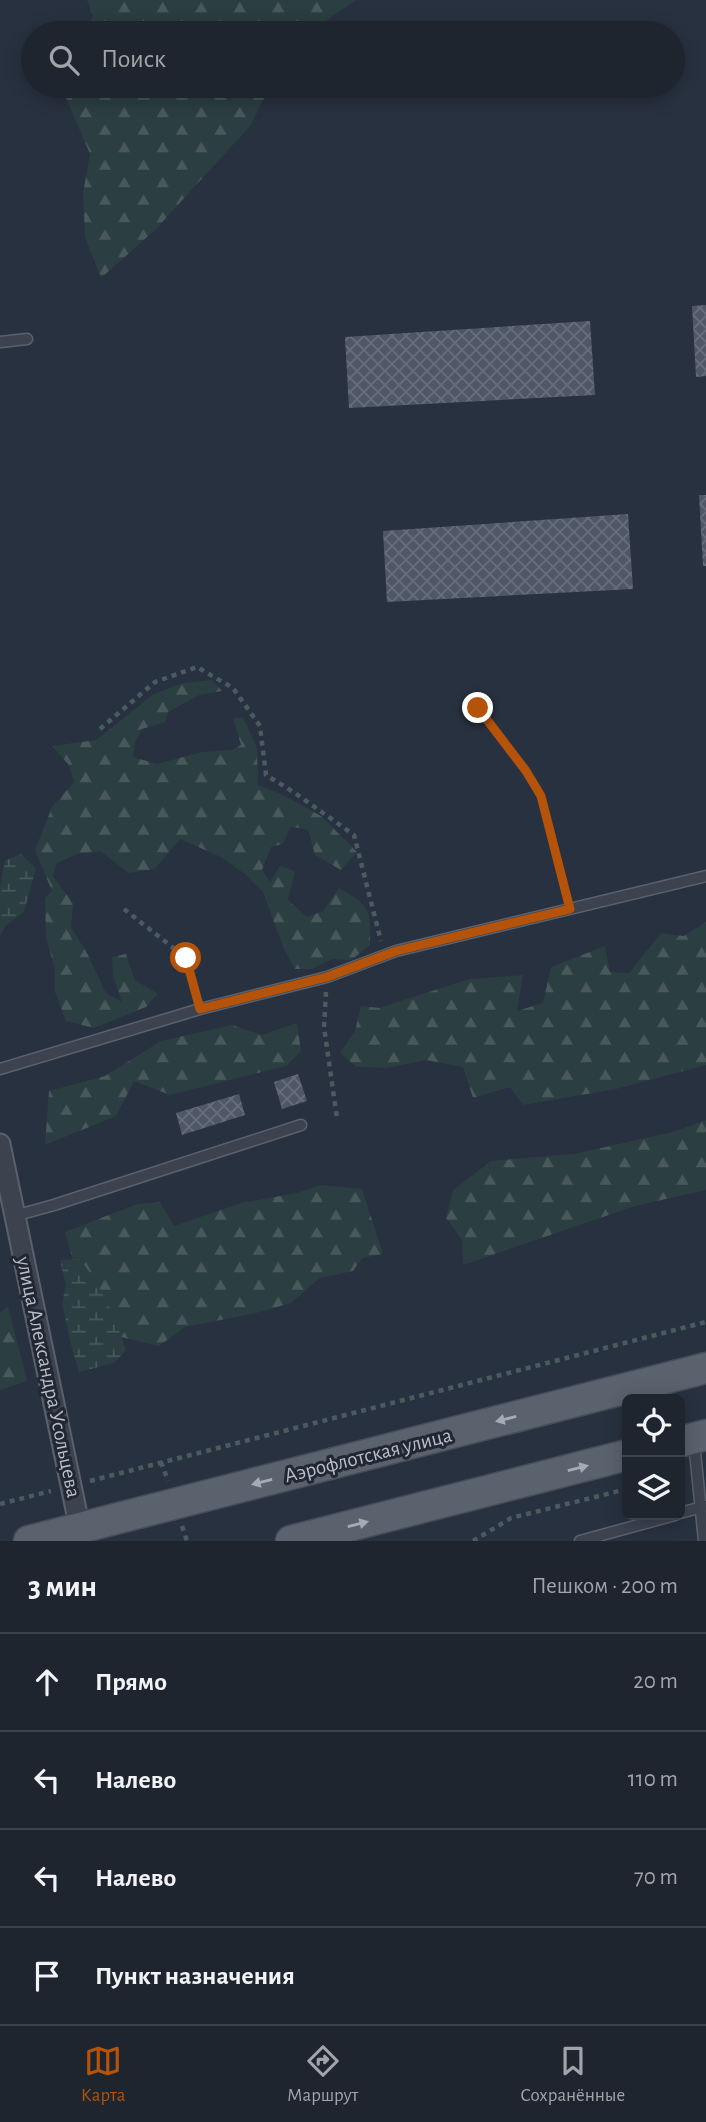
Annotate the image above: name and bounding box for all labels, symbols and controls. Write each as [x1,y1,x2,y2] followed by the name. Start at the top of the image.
[21,21,685,98] search box
[45,41,83,79] icon: search
[101,46,166,72] text: Поиск
[462,692,493,723] route end
[170,942,201,973] route start
[12,1254,84,1500] street label: улица Александра Усольцева
[622,1394,685,1520] map controls
[622,1394,685,1457] button: locate
[495,1414,517,1425] one-way arrow
[282,1424,454,1486] street label: Аэрофлотская улица
[622,1457,685,1520] button: layers
[567,1462,589,1473] one-way arrow
[251,1477,273,1488] one-way arrow
[347,1518,369,1529] one-way arrow
[28,1572,97,1602] text: 3 мин
[532,1575,678,1598] text: Пешком · 200 m
[28,1663,66,1701] icon: ahead
[95,1669,167,1695] text: Прямо
[633,1670,678,1693] text: 20 m
[28,1761,66,1799] icon: left
[95,1767,176,1793] text: Налево
[628,1768,678,1791] text: 110 m
[28,1859,66,1897] icon: left
[95,1865,176,1891] text: Налево
[634,1866,678,1889] text: 70 m
[28,1957,66,1995] icon: arrive
[95,1963,295,1989] text: Пункт назначения
[81,2042,125,2107] tab: Карта
[287,2042,358,2107] tab: Маршрут
[520,2042,625,2107] tab: Сохранённые

